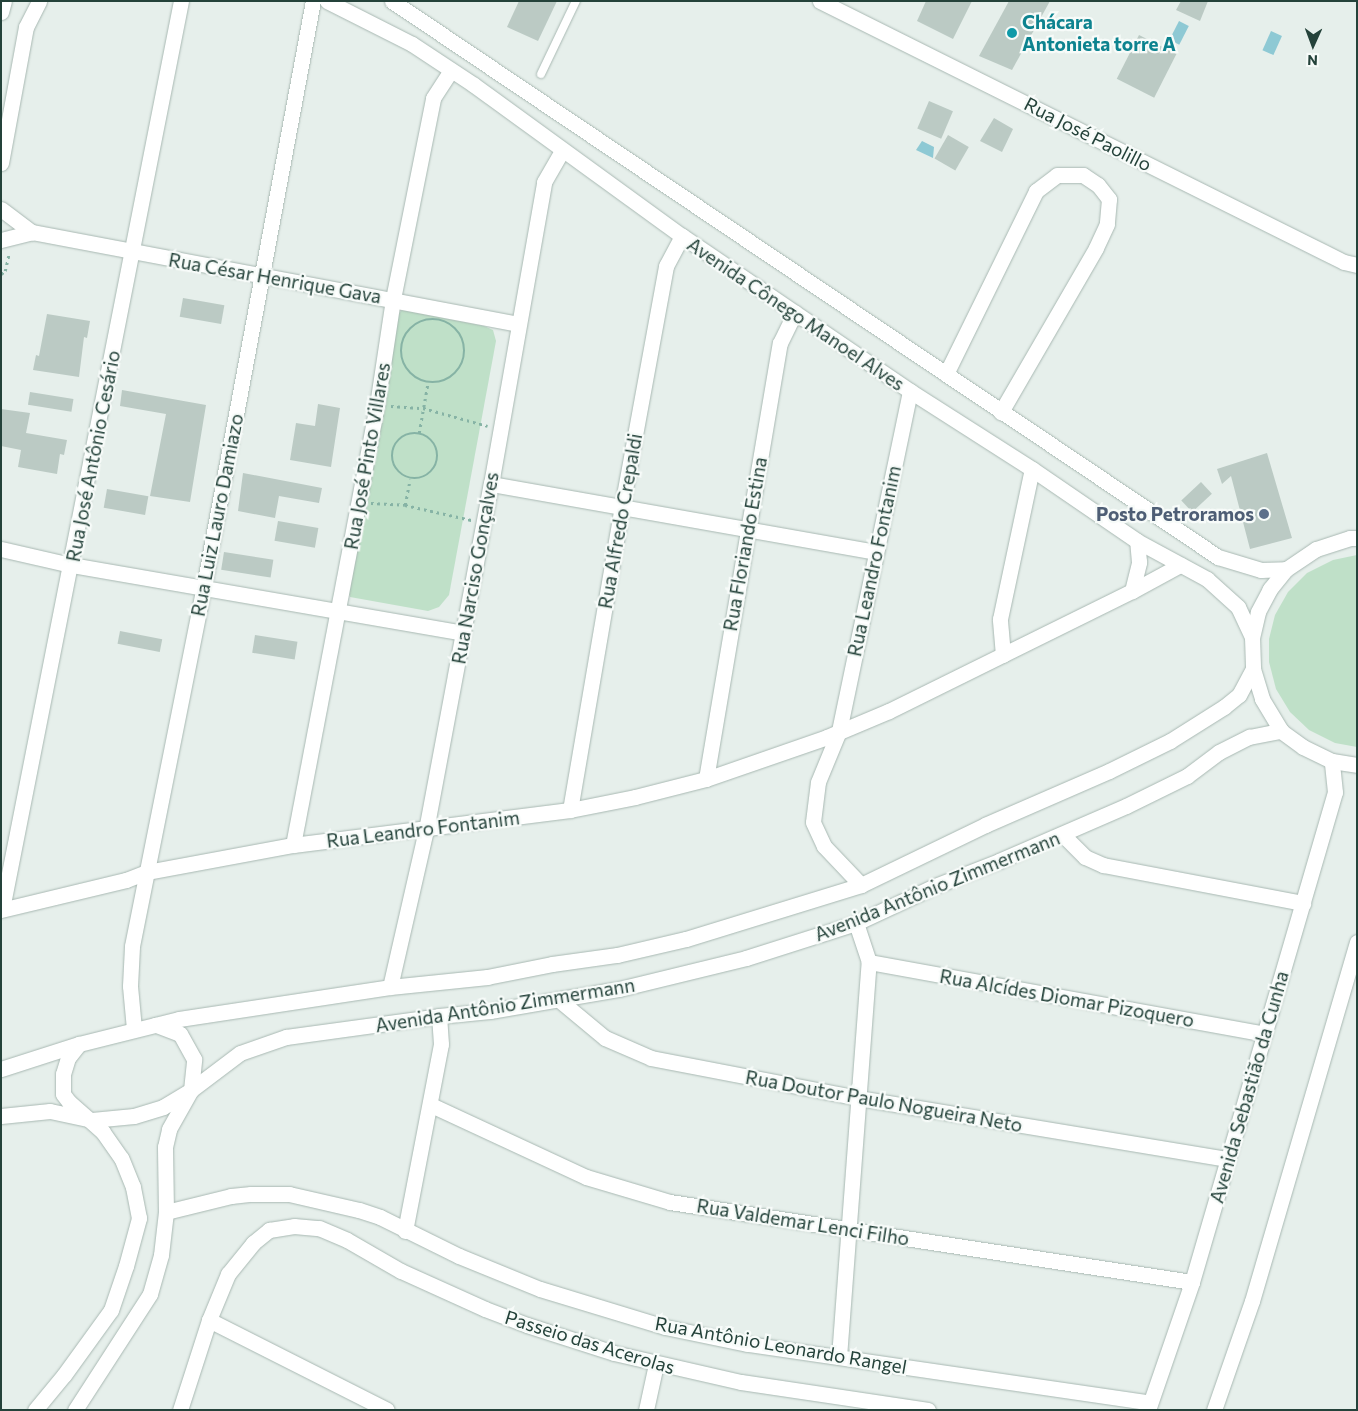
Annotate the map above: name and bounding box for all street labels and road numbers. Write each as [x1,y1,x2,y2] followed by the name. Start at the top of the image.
[1021,92,1155,176] street label: Rua José Paolillo
[683,233,909,395] street label: Avenida Cônego Manoel Alves
[167,248,383,308] street label: Rua César Henrique Gava
[61,348,125,564] street label: Rua José Antônio Cesário
[339,361,395,551] street label: Rua José Pinto Villares
[186,412,248,618] street label: Rua Luiz Lauro Damiazo
[593,432,647,610] street label: Rua Alfredo Crepaldi
[718,455,772,633] street label: Rua Floriando Estina
[843,463,905,659] street label: Rua Leandro Fontanim
[447,470,503,666] street label: Rua Narciso Gonçalves
[325,806,521,852] street label: Rua Leandro Fontanim
[811,826,1063,946] street label: Avenida Antônio Zimmermann
[938,964,1196,1032] street label: Rua Alcídes Diomar Pizoquero
[1205,968,1293,1206] street label: Avenida Sebastião da Cunha
[374,973,636,1037] street label: Avenida Antônio Zimmermann
[744,1065,1024,1137] street label: Rua Doutor Paulo Nogueira Neto
[695,1194,911,1250] street label: Rua Valdemar Lenci Filho
[502,1305,678,1379] street label: Passeio das Acerolas
[653,1312,909,1378] street label: Rua Antônio Leonardo Rangel

